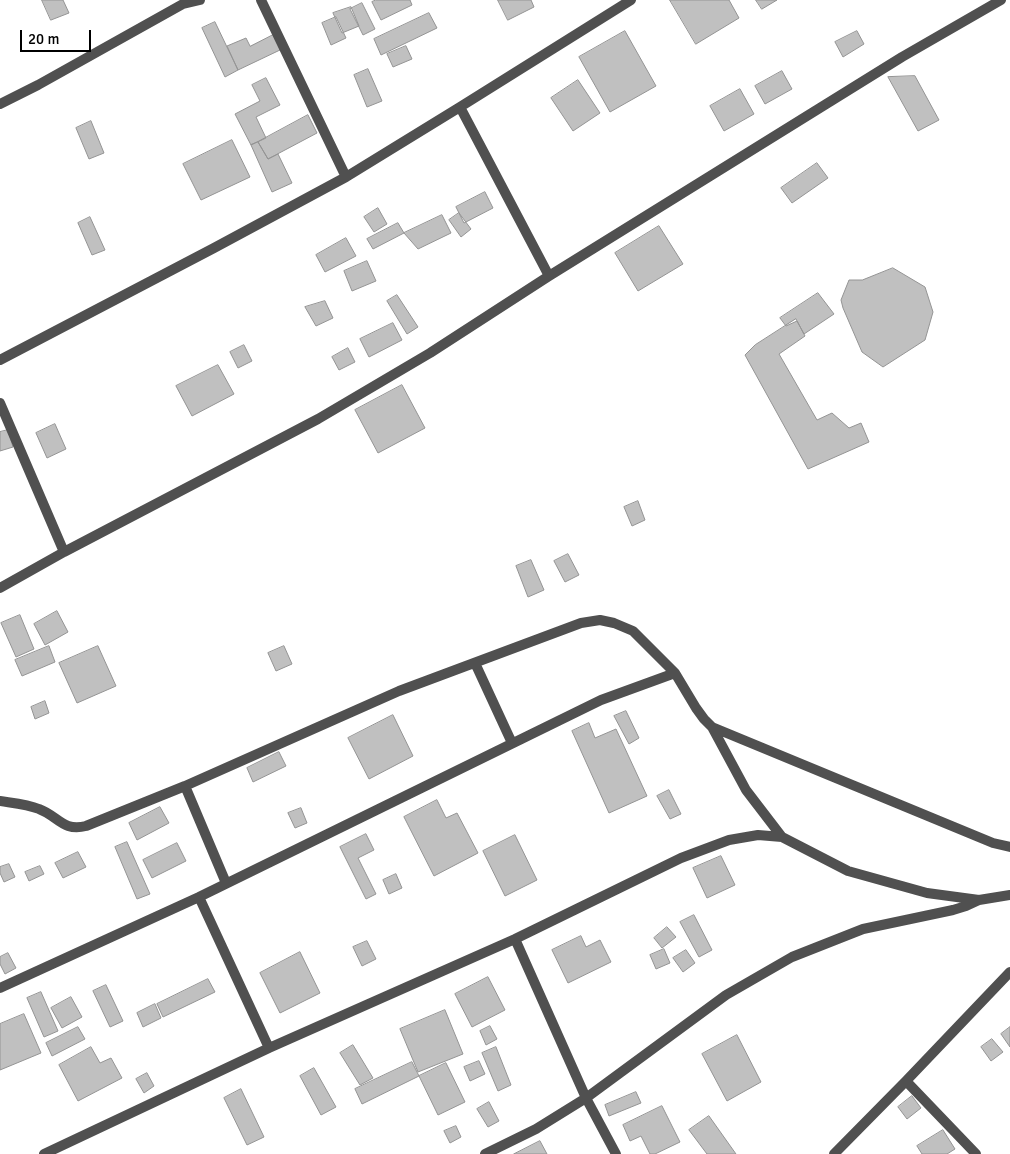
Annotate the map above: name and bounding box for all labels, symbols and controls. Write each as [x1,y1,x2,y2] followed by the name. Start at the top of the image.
[22,20,94,52] scale bar
[28,30,59,48] text: 20 m

